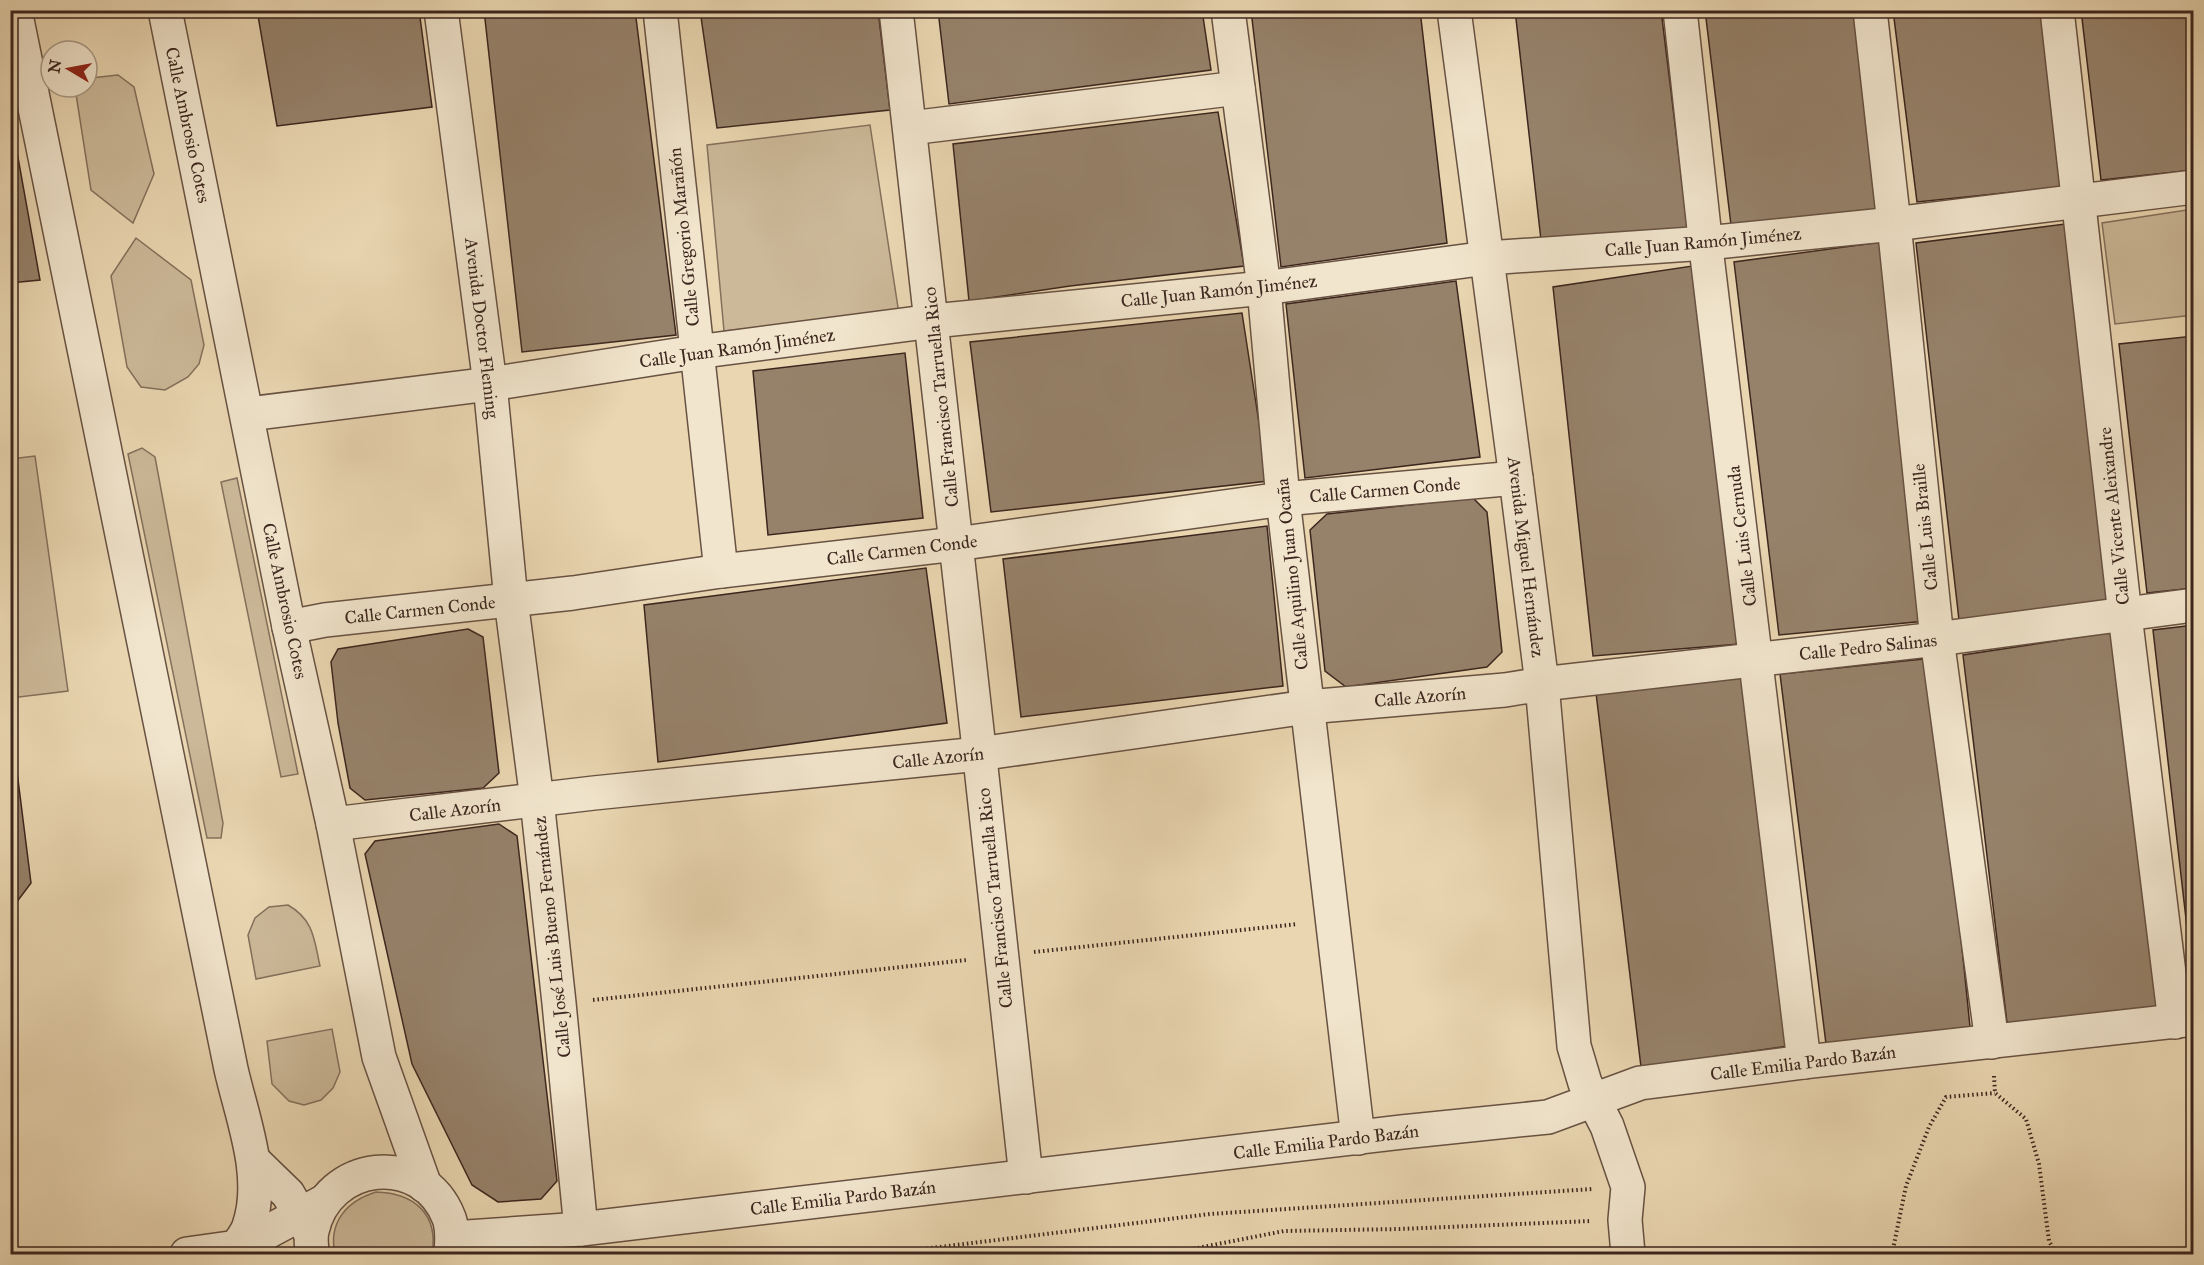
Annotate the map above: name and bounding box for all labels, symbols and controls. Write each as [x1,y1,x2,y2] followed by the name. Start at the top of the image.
[39,39,99,99] north arrow
[161,45,215,205] street label: Calle Ambrosio Cotes
[44,58,65,75] text: N
[664,146,705,327] street label: Calle Gregorio Marañón
[1604,222,1802,263] street label: Calle Juan Ramón Jiménez
[459,235,504,420] street label: Avenida Doctor Fleming
[1120,270,1318,313] street label: Calle Juan Ramón Jiménez
[918,286,964,508] street label: Calle Francisco Tarruella Rico
[638,323,836,374] street label: Calle Juan Ramón Jiménez
[2094,426,2134,606] street label: Calle Vicente Aleixandre
[1502,454,1549,659] street label: Avenida Miguel Hernández
[1907,462,1943,592] street label: Calle Luis Braille
[1722,464,1762,608] street label: Calle Luis Cernuda
[1309,472,1461,508] street label: Calle Carmen Conde
[1271,477,1314,671] street label: Calle Aquilino Juan Ocaña
[258,521,312,681] street label: Calle Ambrosio Cotes
[825,530,979,570] street label: Calle Carmen Conde
[344,591,496,629] street label: Calle Carmen Conde
[1798,629,1938,665] street label: Calle Pedro Salinas
[1373,682,1467,712] street label: Calle Azorín
[891,742,985,774] street label: Calle Azorín
[972,787,1018,1009] street label: Calle Francisco Tarruella Rico
[408,793,502,827] street label: Calle Azorín
[528,815,577,1059] street label: Calle José Luis Bueno Fernández
[1709,1041,1897,1085] street label: Calle Emilia Pardo Bazán
[1232,1120,1420,1164] street label: Calle Emilia Pardo Bazán
[749,1176,937,1220] street label: Calle Emilia Pardo Bazán

